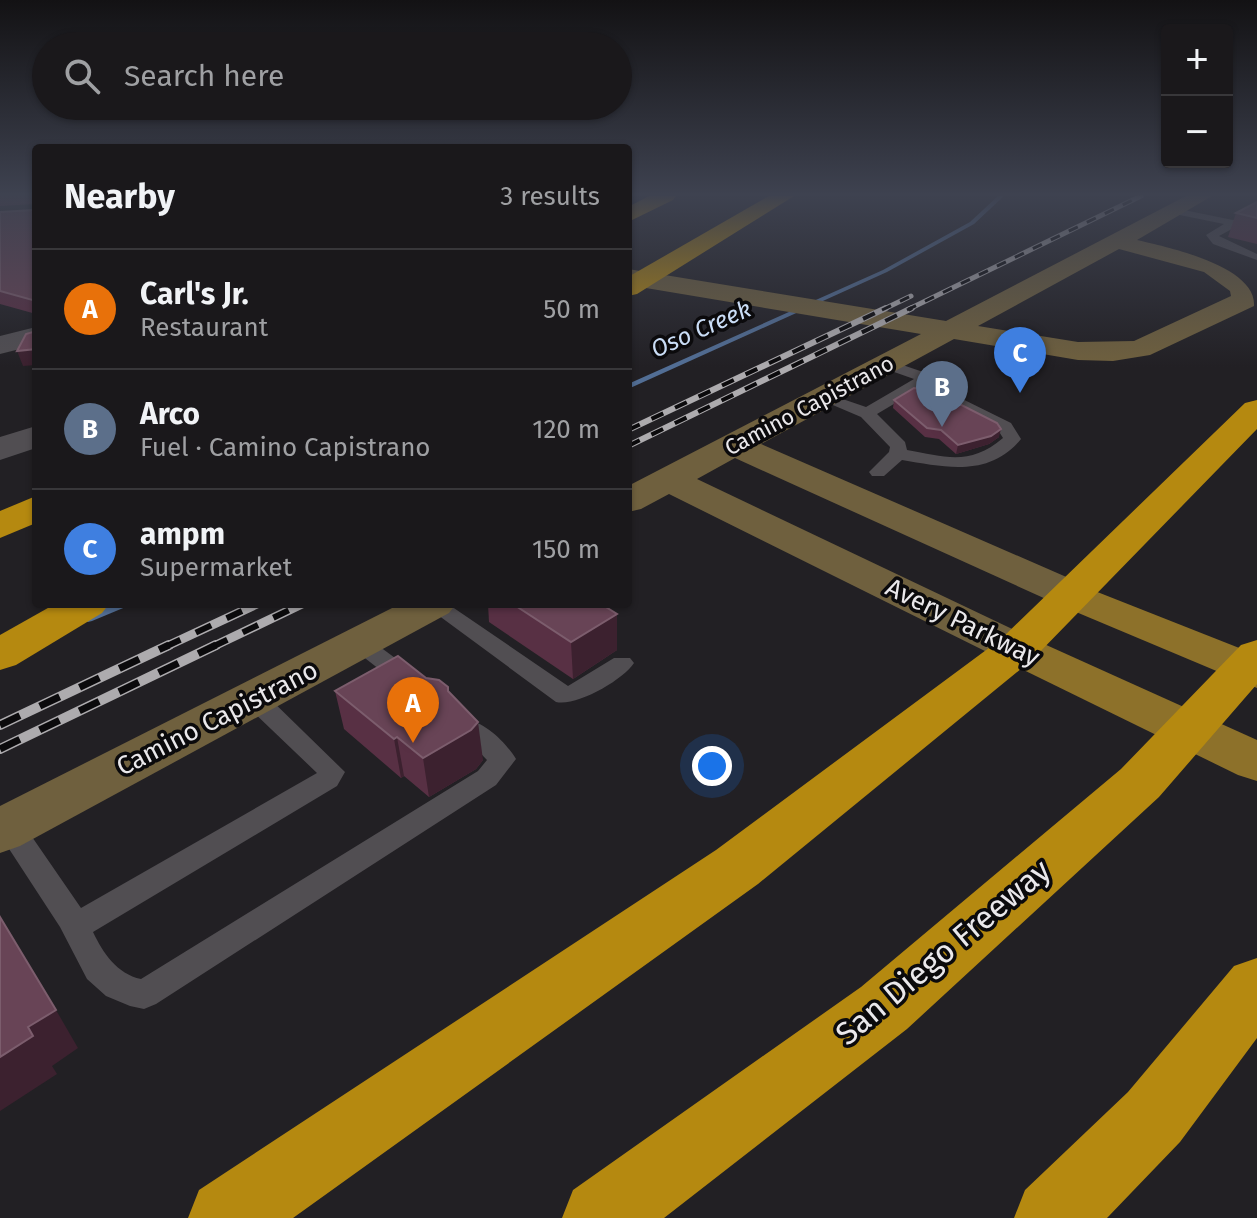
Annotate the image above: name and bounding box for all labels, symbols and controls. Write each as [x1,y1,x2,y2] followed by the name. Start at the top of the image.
[1161,24,1233,168] map controls
[1161,24,1233,96] button: +
[32,32,632,120] search box
[60,54,104,98] icon: search
[124,58,284,94] text: Search here
[1161,96,1233,168] button: −
[64,176,175,217] text: Nearby
[500,181,600,212] text: 3 results
[140,276,249,312] text: Carl's Jr.
[82,294,98,325] text: A
[543,294,600,325] text: 50 m
[647,294,755,364] water label: Oso Creek
[140,312,268,343] text: Restaurant
[994,327,1046,393] pin: C
[720,349,898,461] street label: Camino Capistrano
[916,361,968,427] pin: B
[140,396,200,432] text: Arco
[82,414,98,445] text: B
[532,414,600,445] text: 120 m
[140,432,431,463] text: Fuel · Camino Capistrano
[140,516,225,552] text: ampm
[83,534,97,565] text: C
[532,534,600,565] text: 150 m
[140,552,292,583] text: Supermarket
[881,572,1045,673] street label: Avery Parkway
[111,654,323,783] street label: Camino Capistrano
[387,677,439,743] pin: A
[692,746,732,786] your location
[828,851,1058,1053] street label: San Diego Freeway

